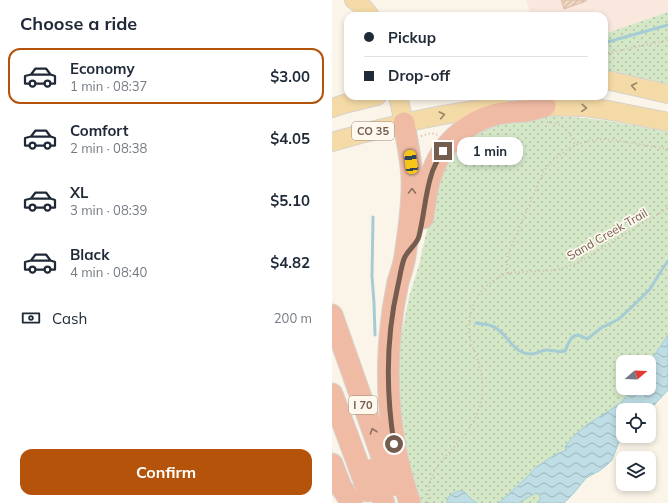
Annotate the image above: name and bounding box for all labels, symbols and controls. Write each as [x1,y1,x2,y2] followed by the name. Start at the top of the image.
[20,12,137,35] text: Choose a ride
[388,28,436,47] text: Pickup
[22,58,58,94] icon: car
[70,59,135,78] text: Economy
[388,66,450,85] text: Drop-off
[270,67,310,86] text: $3.00
[70,78,147,94] text: 1 min · 08:37
[631,83,637,91] one-way arrow
[581,103,587,112] one-way arrow
[439,112,445,120] one-way arrow
[22,120,58,156] icon: car
[70,121,128,140] text: Comfort
[352,122,394,140] road number: CO 35
[270,129,310,148] text: $4.05
[457,137,523,165] callout: 1 min
[70,140,147,156] text: 2 min · 08:38
[434,142,452,160] route end
[473,143,507,159] text: 1 min
[403,149,419,175] car
[22,182,58,218] icon: car
[70,183,88,202] text: XL
[408,188,416,194] one-way arrow
[270,191,310,210] text: $5.10
[70,202,147,218] text: 3 min · 08:39
[564,205,650,263] street label: Sand Creek Trail
[22,244,58,280] icon: car
[70,245,109,264] text: Black
[270,253,310,272] text: $4.82
[70,264,147,280] text: 4 min · 08:40
[20,307,42,329] icon: cash
[52,309,87,328] text: Cash
[274,310,312,326] text: 200 m
[616,355,656,395] north arrow
[616,355,656,491] map controls
[349,396,377,414] road number: I 70
[616,403,656,443] button: locate
[369,428,377,435] one-way arrow
[385,435,403,453] route start
[20,449,312,495] button: Confirm
[616,451,656,491] button: layers

